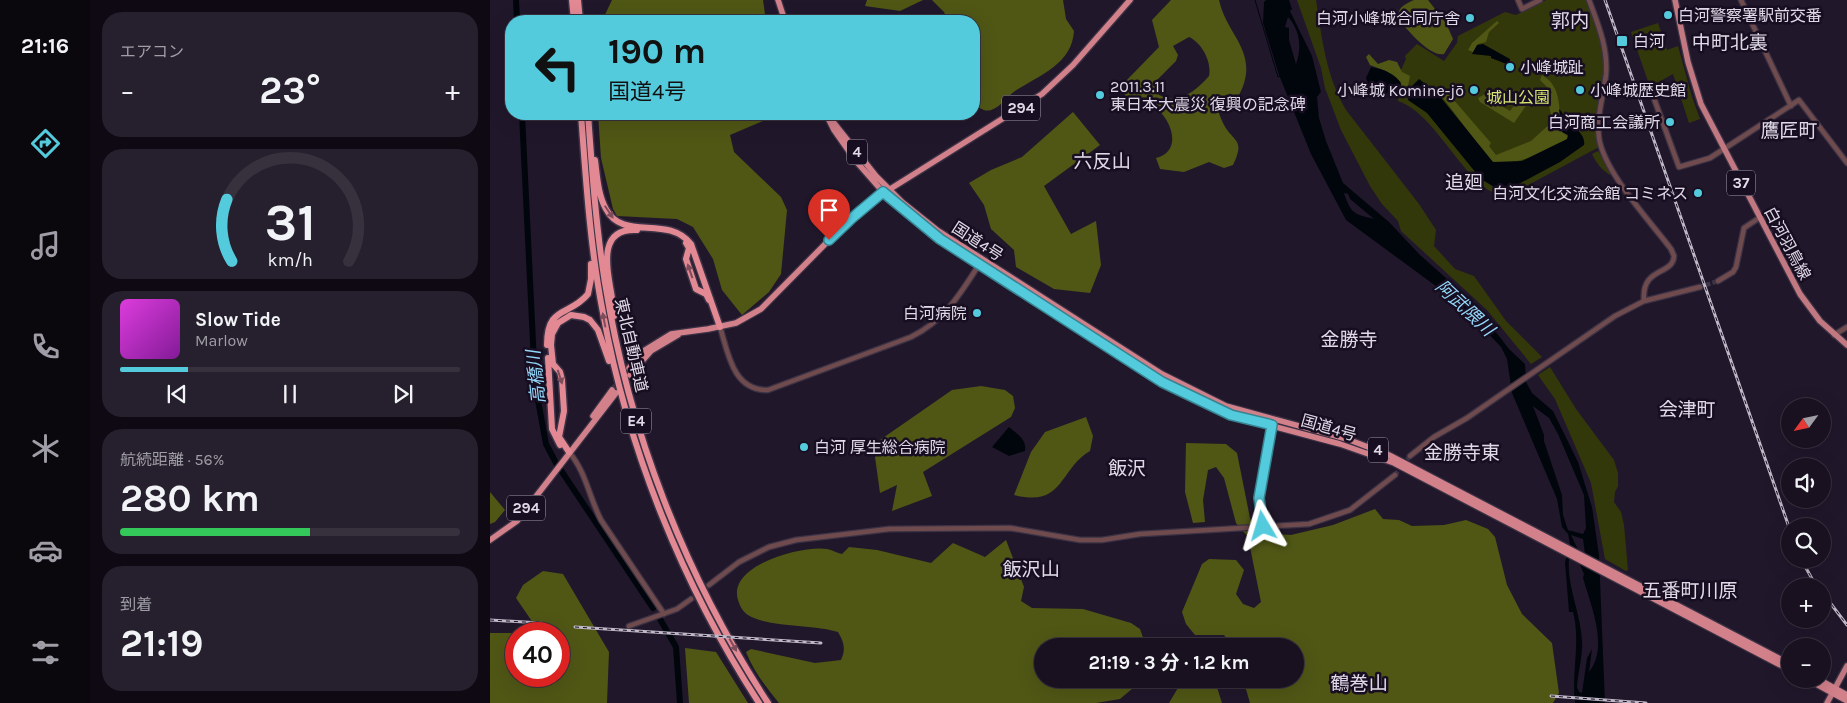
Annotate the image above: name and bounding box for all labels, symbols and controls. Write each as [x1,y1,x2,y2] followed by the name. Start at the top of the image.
[1678,6,1822,25] place label: 白河警察署駅前交番
[1316,9,1460,28] place label: 白河小峰城合同庁舎
[1662,9,1674,21] marker: 白河警察署駅前交番
[1551,10,1589,32] district label: 郭内
[1464,12,1476,24] marker: 白河小峰城合同庁舎
[608,31,706,72] text: 190 m
[1633,32,1665,51] place label: 白河
[1692,32,1768,54] district label: 中町北裏
[21,33,69,59] text: 21:16
[1615,34,1629,48] marker: 白河
[525,35,590,100] icon: left
[120,42,184,61] text: エアコン
[1520,58,1584,77] place label: 小峰城趾
[1504,61,1516,73] marker: 小峰城趾
[259,68,321,113] text: 23°
[120,74,135,107] text: −
[445,74,460,107] text: +
[1110,77,1306,114] place label: 2011.3.11 東日本大震災 復興の記念碑
[608,79,686,105] text: 国道4号
[1337,81,1464,100] place label: 小峰城 Komine-jō
[1590,81,1686,100] place label: 小峰城歴史館
[1468,84,1480,96] marker: 小峰城 Komine-jō
[1574,84,1586,96] marker: 小峰城歴史館
[1486,88,1550,107] park label: 城山公園
[1094,89,1106,101] marker: 2011.3.11 東日本大震災 復興の記念碑
[1002,96,1040,120] road number: 294
[1548,113,1660,132] place label: 白河商工会議所
[1664,116,1676,128] marker: 白河商工会議所
[1760,120,1818,142] district label: 鷹匠町
[28,126,63,161] icon: directions
[847,140,867,164] road number: 4
[1073,151,1131,173] district label: 六反山
[1727,170,1755,196] road number: 37
[1445,172,1483,194] district label: 追廻
[1492,184,1688,203] place label: 白河文化交流会館 コミネス
[1692,187,1704,199] marker: 白河文化交流会館 コミネス
[808,189,850,240] pin
[265,192,315,253] text: 31
[815,196,843,224] icon: arrive
[1760,203,1815,283] street label: 白河羽鳥線
[604,205,613,219] one-way arrow
[949,218,1007,265] street label: 国道4号
[28,228,63,263] icon: music
[267,250,313,271] text: km/h
[686,263,694,278] one-way arrow
[1431,275,1500,342] water label: 阿武隈川
[611,296,652,394] street label: 東北自動車道
[903,304,967,323] place label: 白河病院
[971,307,983,319] marker: 白河病院
[195,309,281,331] text: Slow Tide
[600,312,608,327] one-way arrow
[28,329,63,364] icon: phone
[1320,329,1378,351] district label: 金勝寺
[195,331,248,350] text: Marlow
[522,347,550,405] water label: 高橋川
[556,370,564,385] one-way arrow
[163,380,191,408] icon: previous
[276,380,304,408] icon: pause
[389,380,417,408] icon: next
[1781,398,1831,448] north arrow
[1781,398,1831,688] map controls
[1658,399,1716,421] district label: 会津町
[621,408,651,434] road number: E4
[1299,411,1359,444] street label: 国道4号
[28,431,63,466] icon: climate
[814,438,946,457] place label: 白河 厚生総合病院
[1368,438,1388,462] road number: 4
[798,441,810,453] marker: 白河 厚生総合病院
[1424,442,1500,464] district label: 金勝寺東
[120,450,224,469] text: 航続距離 · 56%
[1108,458,1146,480] district label: 飯沢
[1781,458,1831,508] button: sound
[120,476,260,521] text: 280 km
[507,496,545,520] road number: 294
[1236,499,1288,551] position arrow
[1781,518,1831,568] button: search
[28,533,63,568] icon: car
[1002,559,1060,581] district label: 飯沢山
[1781,578,1831,628] button: +
[1642,580,1738,602] district label: 五番町川原
[120,595,152,614] text: 到着
[120,621,204,666] text: 21:19
[505,622,570,687] speed limit sign: 40
[28,635,63,670] icon: filters
[729,638,737,652] one-way arrow
[1781,638,1831,688] button: −
[1088,652,1250,674] text: 21:19 · 3 分 · 1.2 km
[1330,673,1388,695] district label: 鶴巻山

